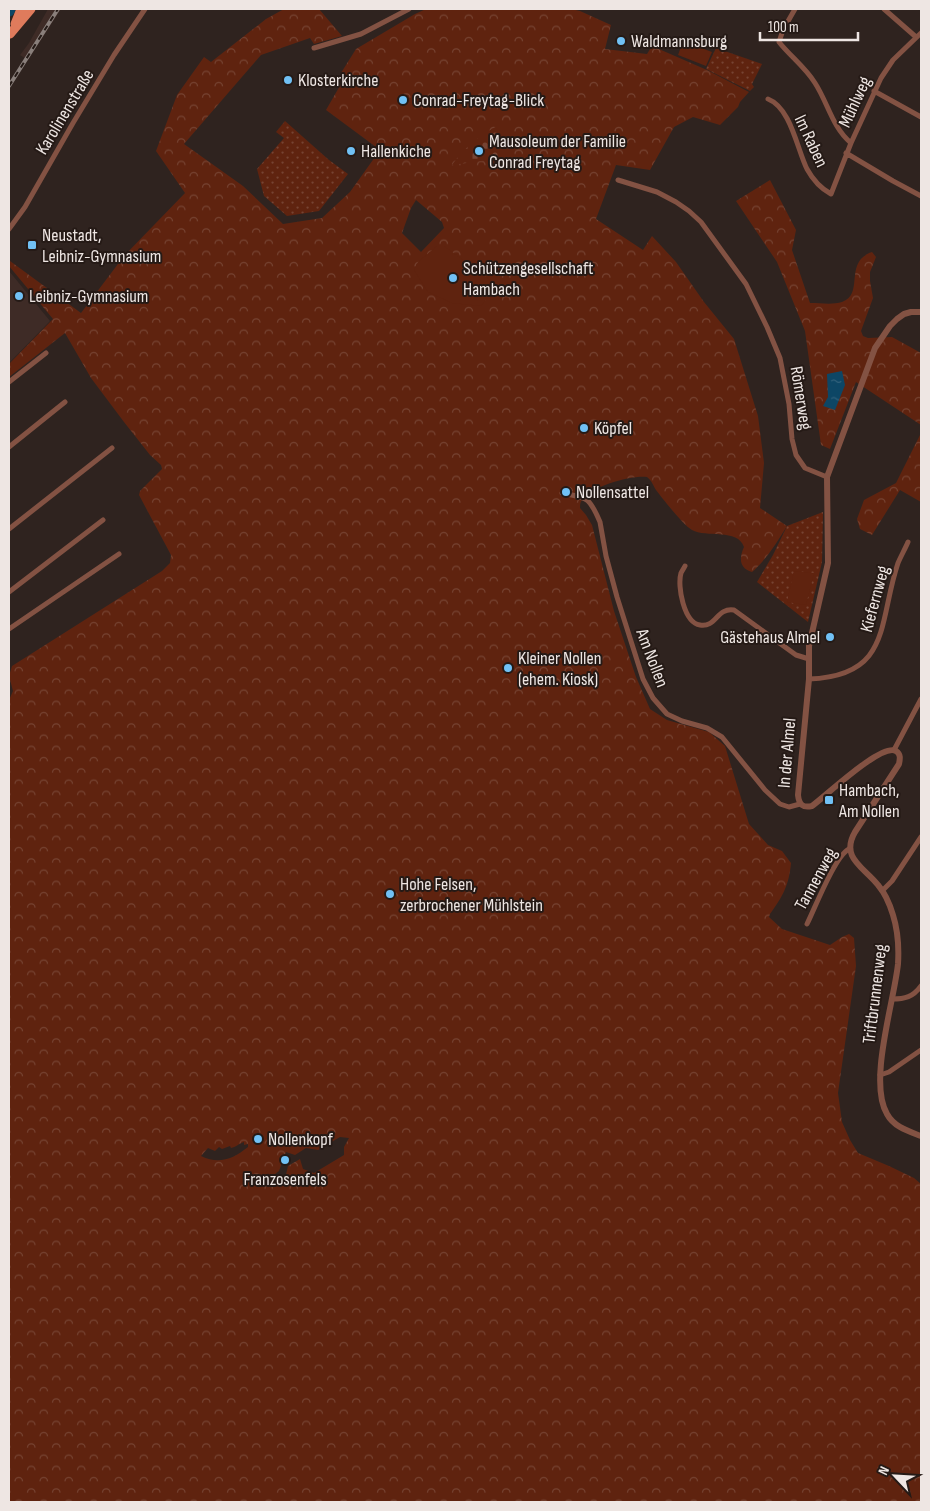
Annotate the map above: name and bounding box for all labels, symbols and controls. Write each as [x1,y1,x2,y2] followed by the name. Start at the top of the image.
[760,10,858,42] scale bar
[768,18,799,37] text: 100 m
[631,31,727,52] place label: Waldmannsburg
[615,35,627,47] marker: Waldmannsburg
[31,66,99,158] street label: Karolinenstraße
[298,70,378,91] place label: Klosterkirche
[834,73,876,131] street label: Mühlweg
[282,74,294,86] marker: Klosterkirche
[413,90,544,111] place label: Conrad-Freytag-Blick
[397,94,409,106] marker: Conrad-Freytag-Blick
[790,111,832,171] street label: Im Raben
[489,131,626,173] place label: Mausoleum der Familie Conrad Freytag
[361,141,431,162] place label: Hallenkiche
[345,145,357,157] marker: Hallenkiche
[473,145,485,157] marker: Mausoleum der Familie Conrad Freytag
[42,225,161,267] place label: Neustadt, Leibniz-Gymnasium
[26,239,38,251] marker: Neustadt, Leibniz-Gymnasium
[463,258,594,300] place label: Schützengesellschaft Hambach
[447,272,459,284] marker: Schützengesellschaft Hambach
[29,286,148,307] place label: Leibniz-Gymnasium
[13,290,25,302] marker: Leibniz-Gymnasium
[786,365,816,431] street label: Römerweg
[594,418,632,439] place label: Köpfel
[578,422,590,434] marker: Köpfel
[576,482,649,503] place label: Nollensattel
[560,486,572,498] marker: Nollensattel
[856,563,894,635] street label: Kiefernweg
[631,625,673,690] street label: Am Nollen
[720,627,820,648] place label: Gästehaus Almel
[824,631,836,643] marker: Gästehaus Almel
[518,648,601,690] place label: Kleiner Nollen (ehem. Kiosk)
[502,662,514,674] marker: Kleiner Nollen (ehem. Kiosk)
[773,717,801,789] street label: In der Almel
[838,780,900,822] place label: Hambach, Am Nollen
[823,794,835,806] marker: Hambach, Am Nollen
[790,844,842,914] street label: Tannenweg
[400,874,543,916] place label: Hohe Felsen, zerbrochener Mühlstein
[384,888,396,900] marker: Hohe Felsen, zerbrochener Mühlstein
[858,943,892,1045] street label: Triftbrunnenweg
[268,1129,334,1150] place label: Nollenkopf
[252,1133,264,1145] marker: Nollenkopf
[279,1154,291,1166] marker: Franzosenfels
[243,1169,327,1190] place label: Franzosenfels
[870,1451,920,1501] north arrow
[874,1464,893,1478] text: N

